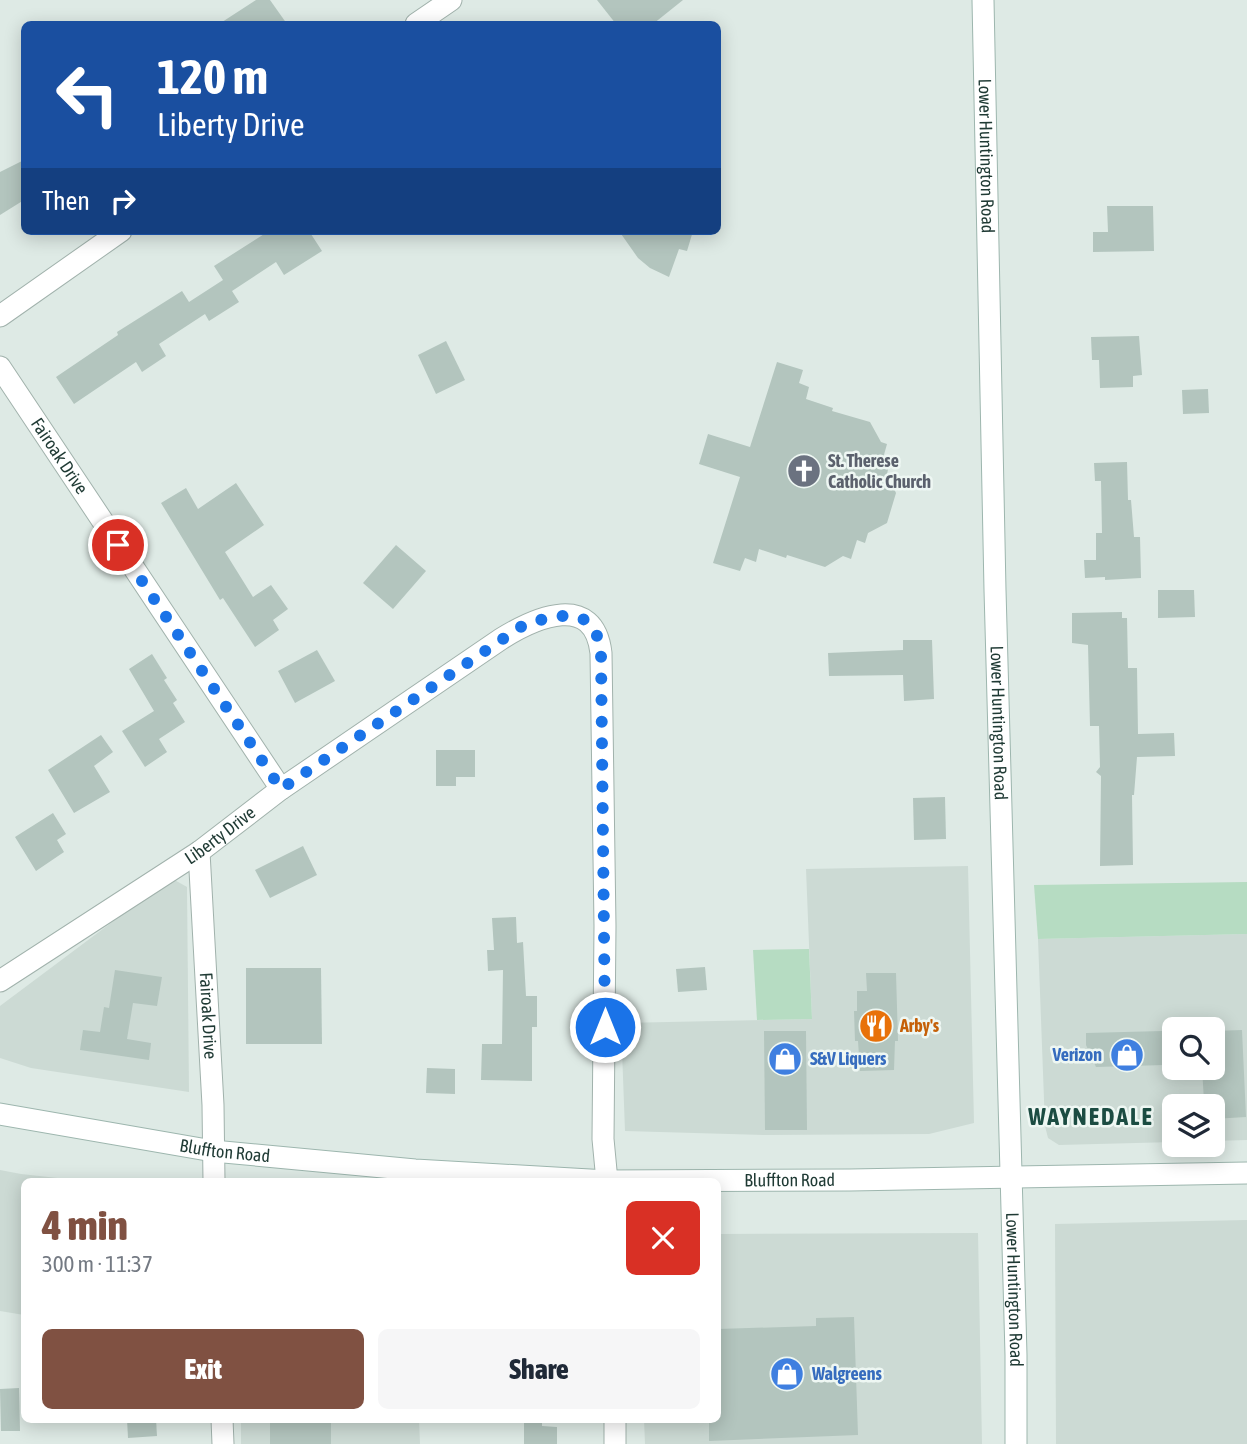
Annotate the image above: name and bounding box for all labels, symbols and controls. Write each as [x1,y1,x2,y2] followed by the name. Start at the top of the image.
[157,48,268,104] text: 120 m
[42,49,133,140] icon: left
[975,78,999,233] street label: Lower Huntington Road
[157,106,304,143] text: Liberty Drive
[104,182,142,220] icon: right
[42,186,90,216] text: Then
[27,414,93,498] street label: Fairoak Drive
[828,450,931,492] place label: St. Therese Catholic Church
[785,452,823,490] church icon: St. Therese Catholic Church
[88,515,148,575] pin
[99,526,137,564] icon: arrive
[987,645,1012,800] street label: Lower Huntington Road
[181,802,259,868] street label: Liberty Drive
[196,972,221,1060] street label: Fairoak Drive
[568,990,642,1064] position arrow
[857,1007,895,1045] restaurant icon: Arby's
[899,1015,940,1036] place label: Arby's
[1162,1017,1225,1157] map controls
[1162,1017,1225,1080] button: search
[1108,1036,1146,1074] shop icon: Verizon
[766,1040,804,1078] shop icon: S&V Liquers
[1052,1044,1102,1065] place label: Verizon
[810,1048,887,1069] place label: S&V Liquers
[1162,1094,1225,1157] button: layers
[1027,1103,1154,1130] district label: WAYNEDALE
[178,1134,271,1166] street label: Bluffton Road
[744,1169,835,1190] street label: Bluffton Road
[42,1201,128,1249] text: 4 min
[626,1201,700,1275] button: close
[1002,1212,1027,1367] street label: Lower Huntington Road
[42,1251,153,1277] text: 300 m · 11:37
[42,1329,364,1409] button: Exit
[378,1329,700,1409] button: Share
[768,1355,806,1393] shop icon: Walgreens
[811,1363,882,1384] place label: Walgreens

